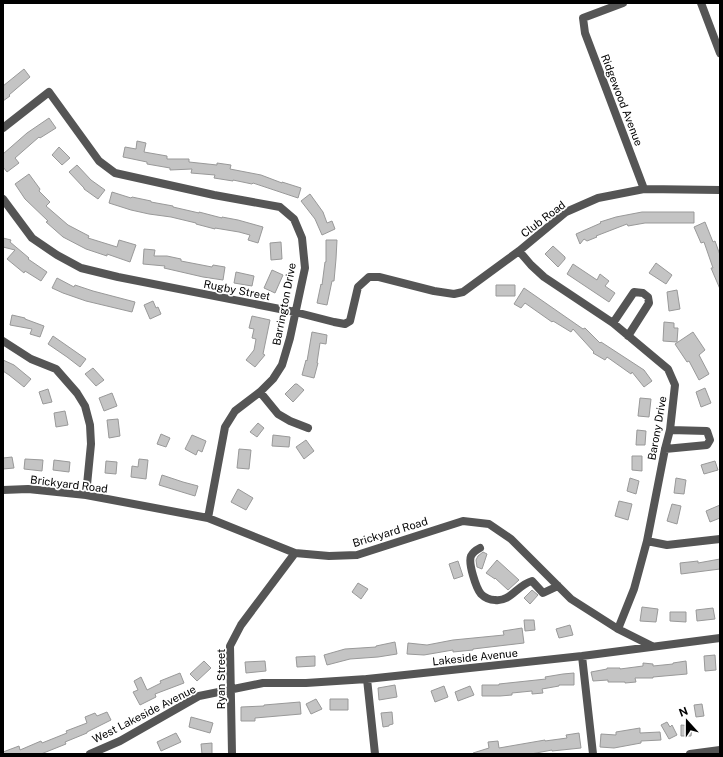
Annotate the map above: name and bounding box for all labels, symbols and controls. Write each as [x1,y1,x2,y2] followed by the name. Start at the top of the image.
[599,52,645,148] street label: Ridgewood Avenue
[518,198,568,240] street label: Club Road
[270,262,298,346] street label: Barrington Drive
[203,278,271,302] street label: Rugby Street
[645,395,669,461] street label: Barony Drive
[30,473,108,495] street label: Brickyard Road
[351,515,429,549] street label: Brickyard Road
[432,647,518,667] street label: Lakeside Avenue
[215,649,227,709] street label: Ryan Street
[90,683,198,745] street label: West Lakeside Avenue
[667,701,707,741] north arrow
[677,705,690,719] text: N

